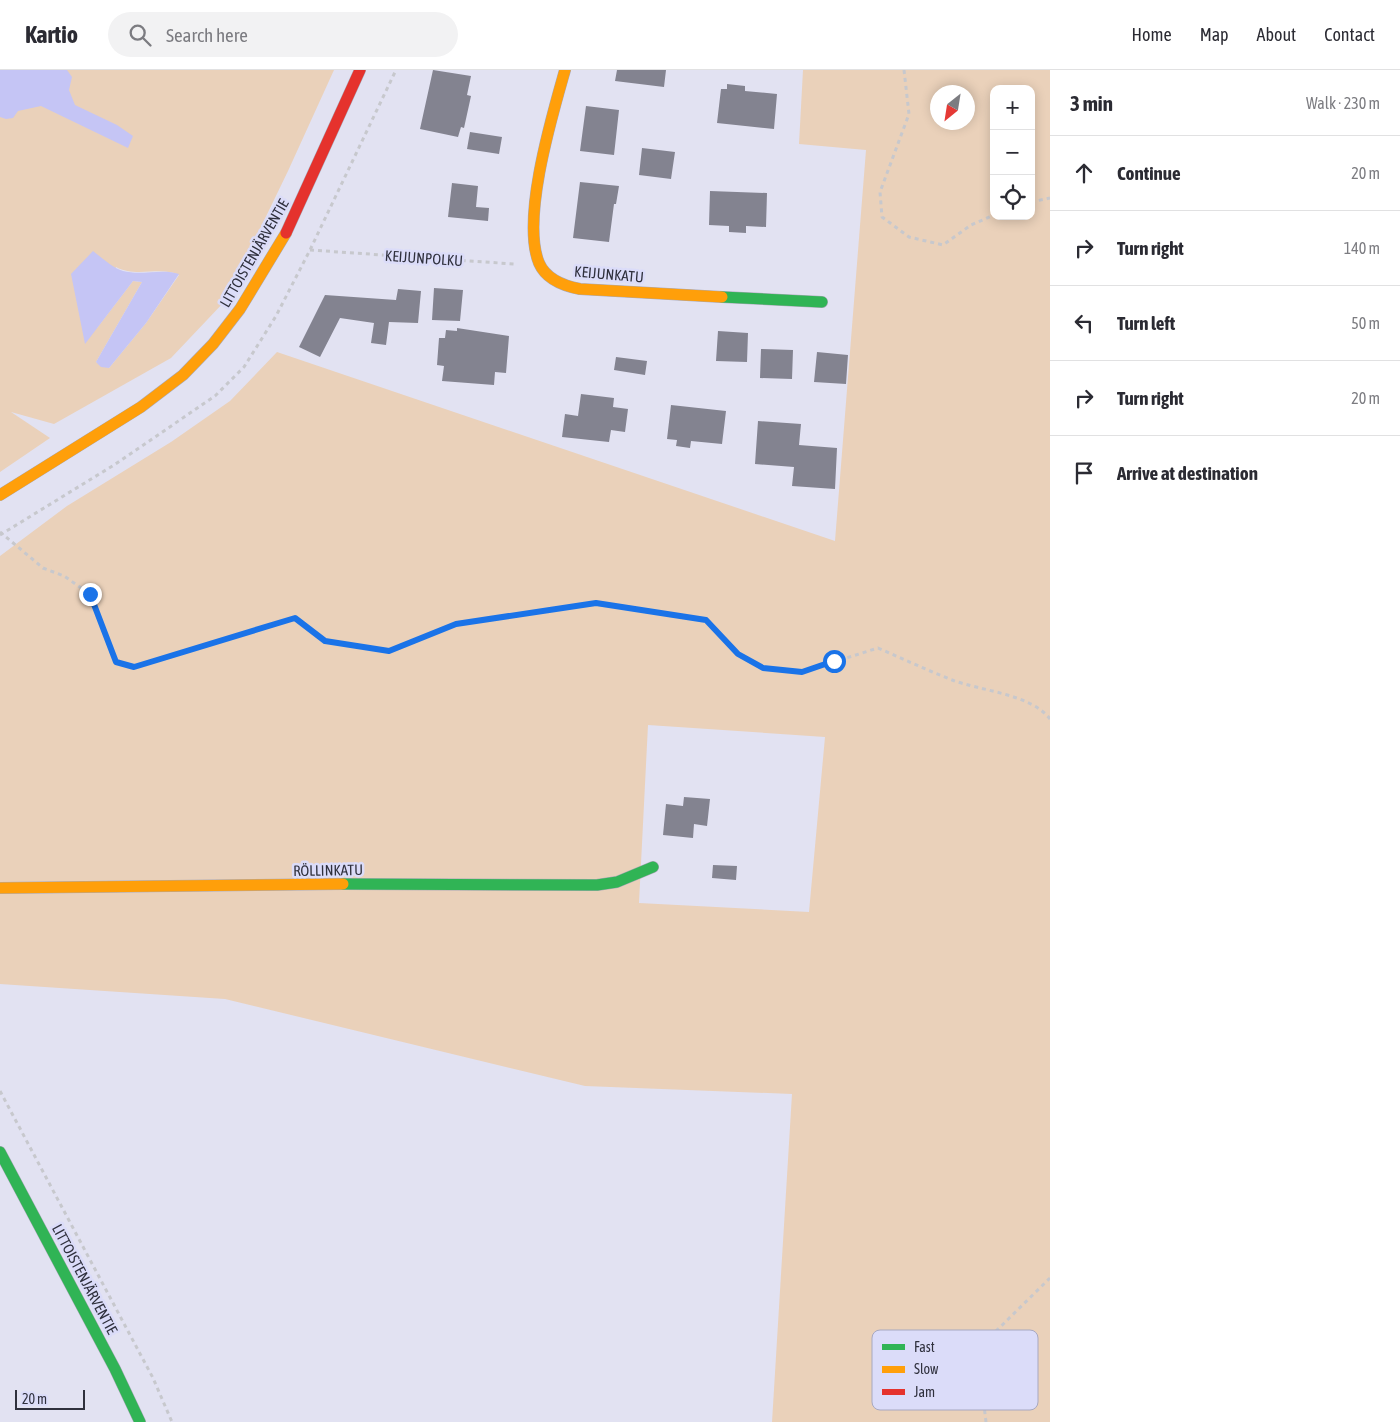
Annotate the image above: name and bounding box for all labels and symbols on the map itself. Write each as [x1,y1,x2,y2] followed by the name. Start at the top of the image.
[930,85,975,130] north arrow
[216,195,292,310] street label: LITTOISTENJÄRVENTIE
[384,247,464,269] street label: KEIJUNPOLKU
[574,262,644,286] street label: KEIJUNKATU
[79,583,102,606] route end
[823,650,846,673] route start
[293,861,363,879] street label: RÖLLINKATU
[49,1221,121,1337] street label: LITTOISTENJÄRVENTIE
[872,1330,1038,1410] legend
[914,1339,935,1355] text: Fast
[914,1361,939,1377] text: Slow
[914,1384,935,1400] text: Jam
[15,1387,85,1410] scale bar

